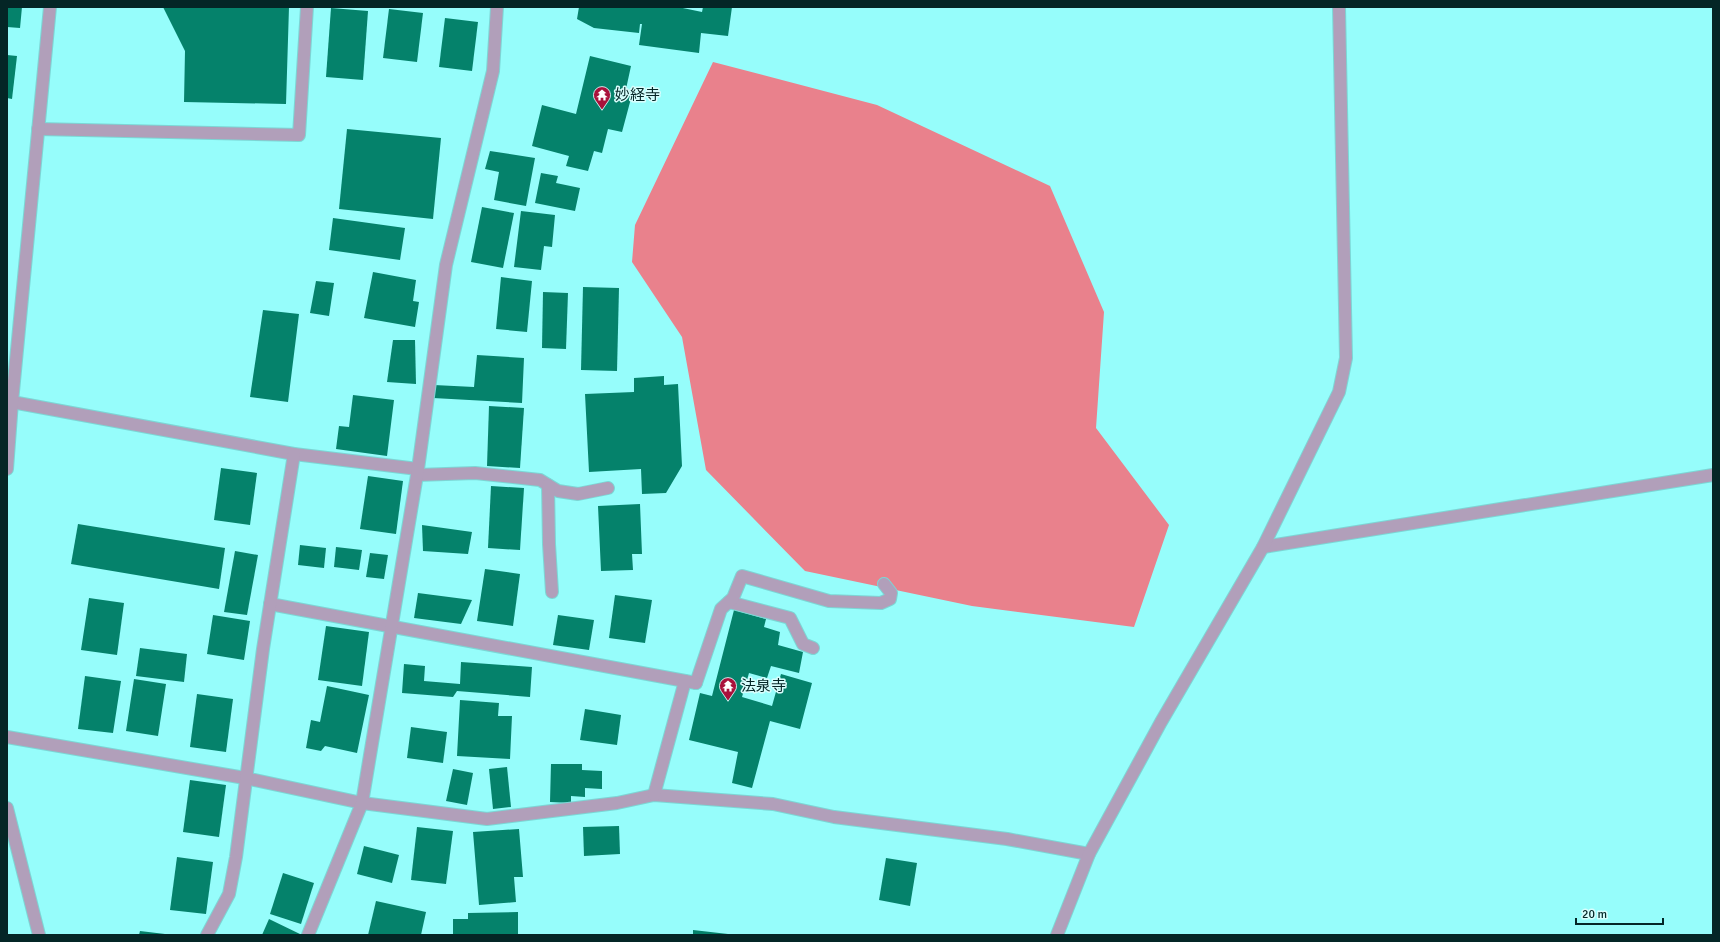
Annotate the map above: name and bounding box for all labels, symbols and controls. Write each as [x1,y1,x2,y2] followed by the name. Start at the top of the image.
[592,85,612,110] temple icon: 妙経寺
[615,86,660,104] place label: 妙経寺
[718,676,738,701] temple icon: 法泉寺
[741,677,786,695] place label: 法泉寺
[1576,900,1663,926] scale bar
[1582,907,1607,922] text: 20 m

